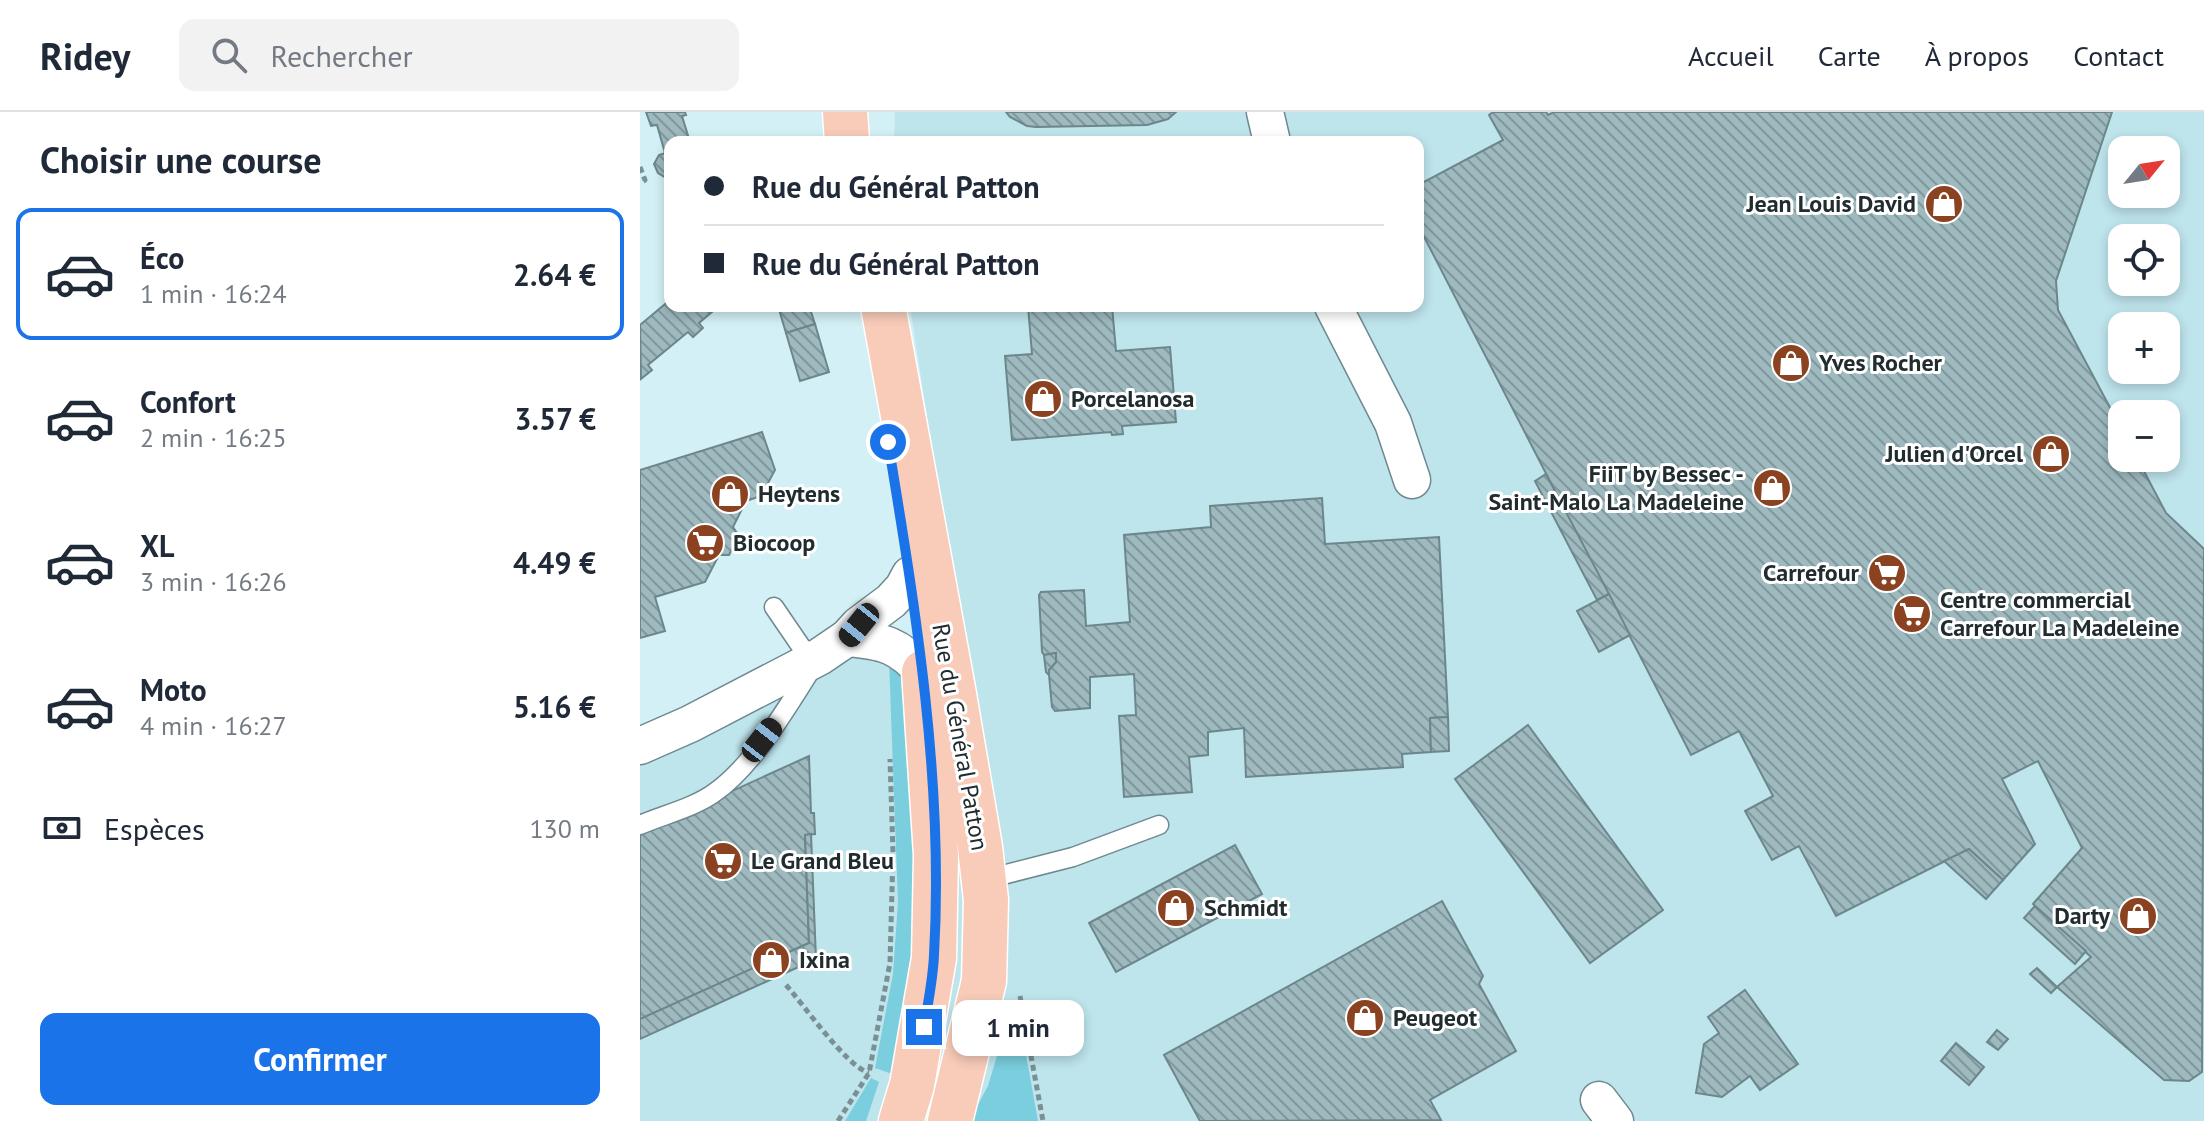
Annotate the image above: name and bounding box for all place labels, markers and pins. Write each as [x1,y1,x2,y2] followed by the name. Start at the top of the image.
[1923,183,1965,225] shop icon: Jean Louis David
[1746,188,1916,219] place label: Jean Louis David
[1770,342,1812,384] shop icon: Yves Rocher
[1818,347,1943,378] place label: Yves Rocher
[1022,378,1064,420] shop icon: Porcelanosa
[1071,383,1194,414] place label: Porcelanosa
[2030,433,2072,475] shop icon: Julien d'Orcel
[1884,438,2024,469] place label: Julien d'Orcel
[1489,458,1744,517] place label: FiiT by Bessec - Saint-Malo La Madeleine
[1751,467,1793,509] shop icon: FiiT by Bessec - Saint-Malo La Madeleine
[709,473,751,515] shop icon: Heytens
[758,478,840,509] place label: Heytens
[684,522,726,564] supermarket icon: Biocoop
[733,527,815,558] place label: Biocoop
[1866,552,1908,594] supermarket icon: Carrefour
[1763,557,1860,588] place label: Carrefour
[1940,584,2180,643] place label: Centre commercial Carrefour La Madeleine
[1891,593,1933,635] supermarket icon: Centre commercial Carrefour La Madeleine
[702,840,744,882] supermarket icon: Le Grand Bleu
[751,845,894,876] place label: Le Grand Bleu
[1155,887,1197,929] shop icon: Schmidt
[1204,892,1288,923] place label: Schmidt
[2117,895,2159,937] shop icon: Darty
[2054,900,2111,931] place label: Darty
[750,939,792,981] shop icon: Ixina
[799,944,850,975] place label: Ixina
[1344,997,1386,1039] shop icon: Peugeot
[1393,1002,1478,1033] place label: Peugeot

